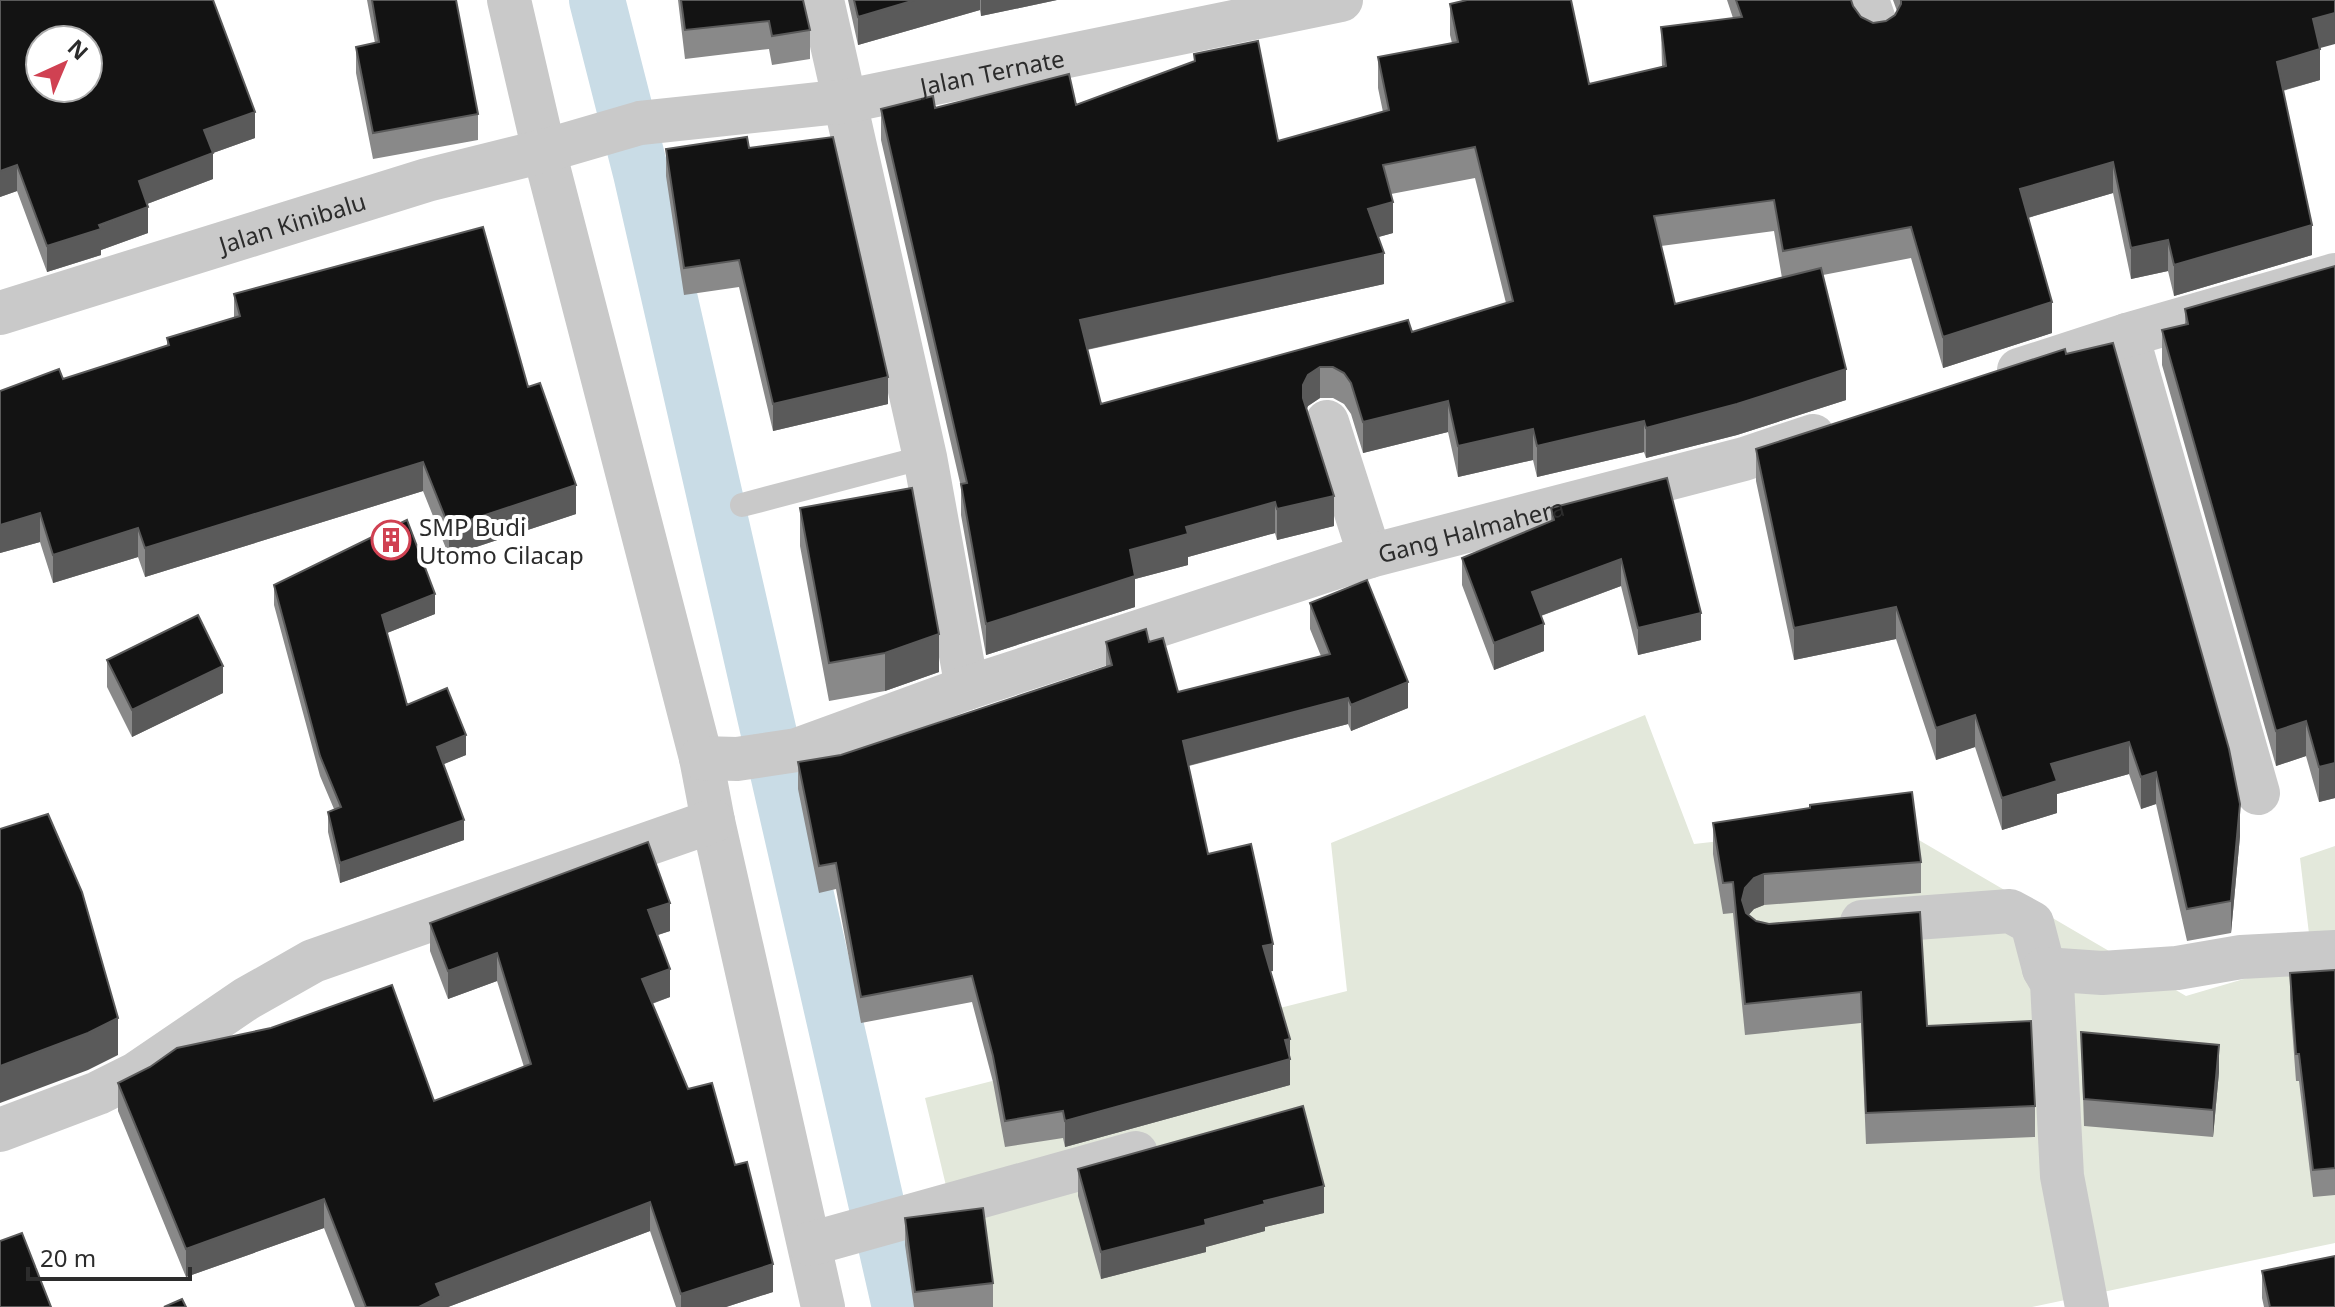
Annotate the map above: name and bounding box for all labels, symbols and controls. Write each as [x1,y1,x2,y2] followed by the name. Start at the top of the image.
[24,24,104,104] north arrow
[62,32,95,66] text: N
[915,41,1067,103] street label: Jalan Ternate
[213,184,370,261] street label: Jalan Kinibalu
[1374,490,1568,570] street label: Gang Halmahera
[419,510,584,571] place label: SMP Budi Utomo Cilacap
[370,519,412,561] building icon: SMP Budi Utomo Cilacap
[28,1231,190,1281] scale bar
[40,1241,96,1274] text: 20 m

